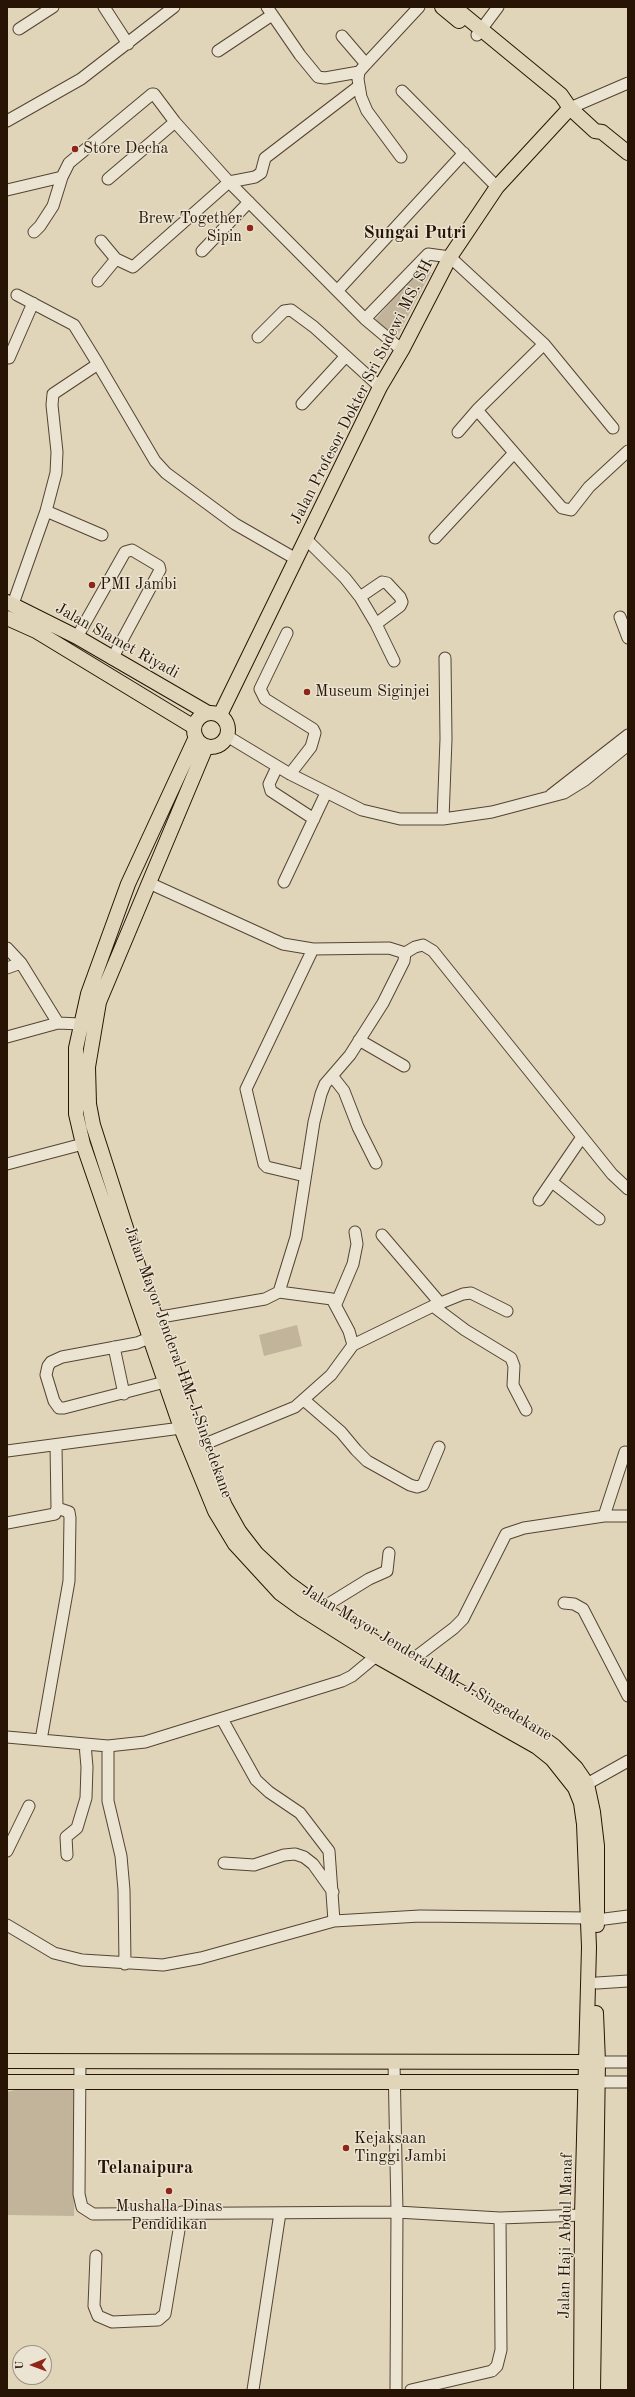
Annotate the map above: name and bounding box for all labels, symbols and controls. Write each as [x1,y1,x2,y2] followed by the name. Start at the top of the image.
[83,139,168,159] place label: Store Decha
[70,144,80,154] marker: Store Decha
[138,209,242,247] place label: Brew Together Sipin
[364,222,466,244] district label: Sungai Putri
[245,223,255,233] marker: Brew Together Sipin
[287,257,437,527] street label: Jalan Profesor Dokter Sri Sudewi MS. SH
[100,575,177,595] place label: PMI Jambi
[87,580,97,590] marker: PMI Jambi
[52,599,182,683] street label: Jalan Slamet Riyadi
[315,682,430,702] place label: Museum Siginjei
[302,687,312,697] marker: Museum Siginjei
[120,1223,236,1501] street label: Jalan Mayor Jenderal HM. J.Singedekane
[299,1581,555,1745] street label: Jalan Mayor Jenderal HM. J.Singedekane
[354,2129,446,2167] place label: Kejaksaan Tinggi Jambi
[341,2143,351,2153] marker: Kejaksaan Tinggi Jambi
[555,2153,577,2319] street label: Jalan Haji Abdul Manaf
[97,2157,193,2179] district label: Telanaipura
[164,2186,174,2196] marker: Mushalla Dinas Pendidikan
[116,2197,222,2235] place label: Mushalla Dinas Pendidikan
[12,2345,52,2385] north arrow
[15,2361,26,2370] text: U

